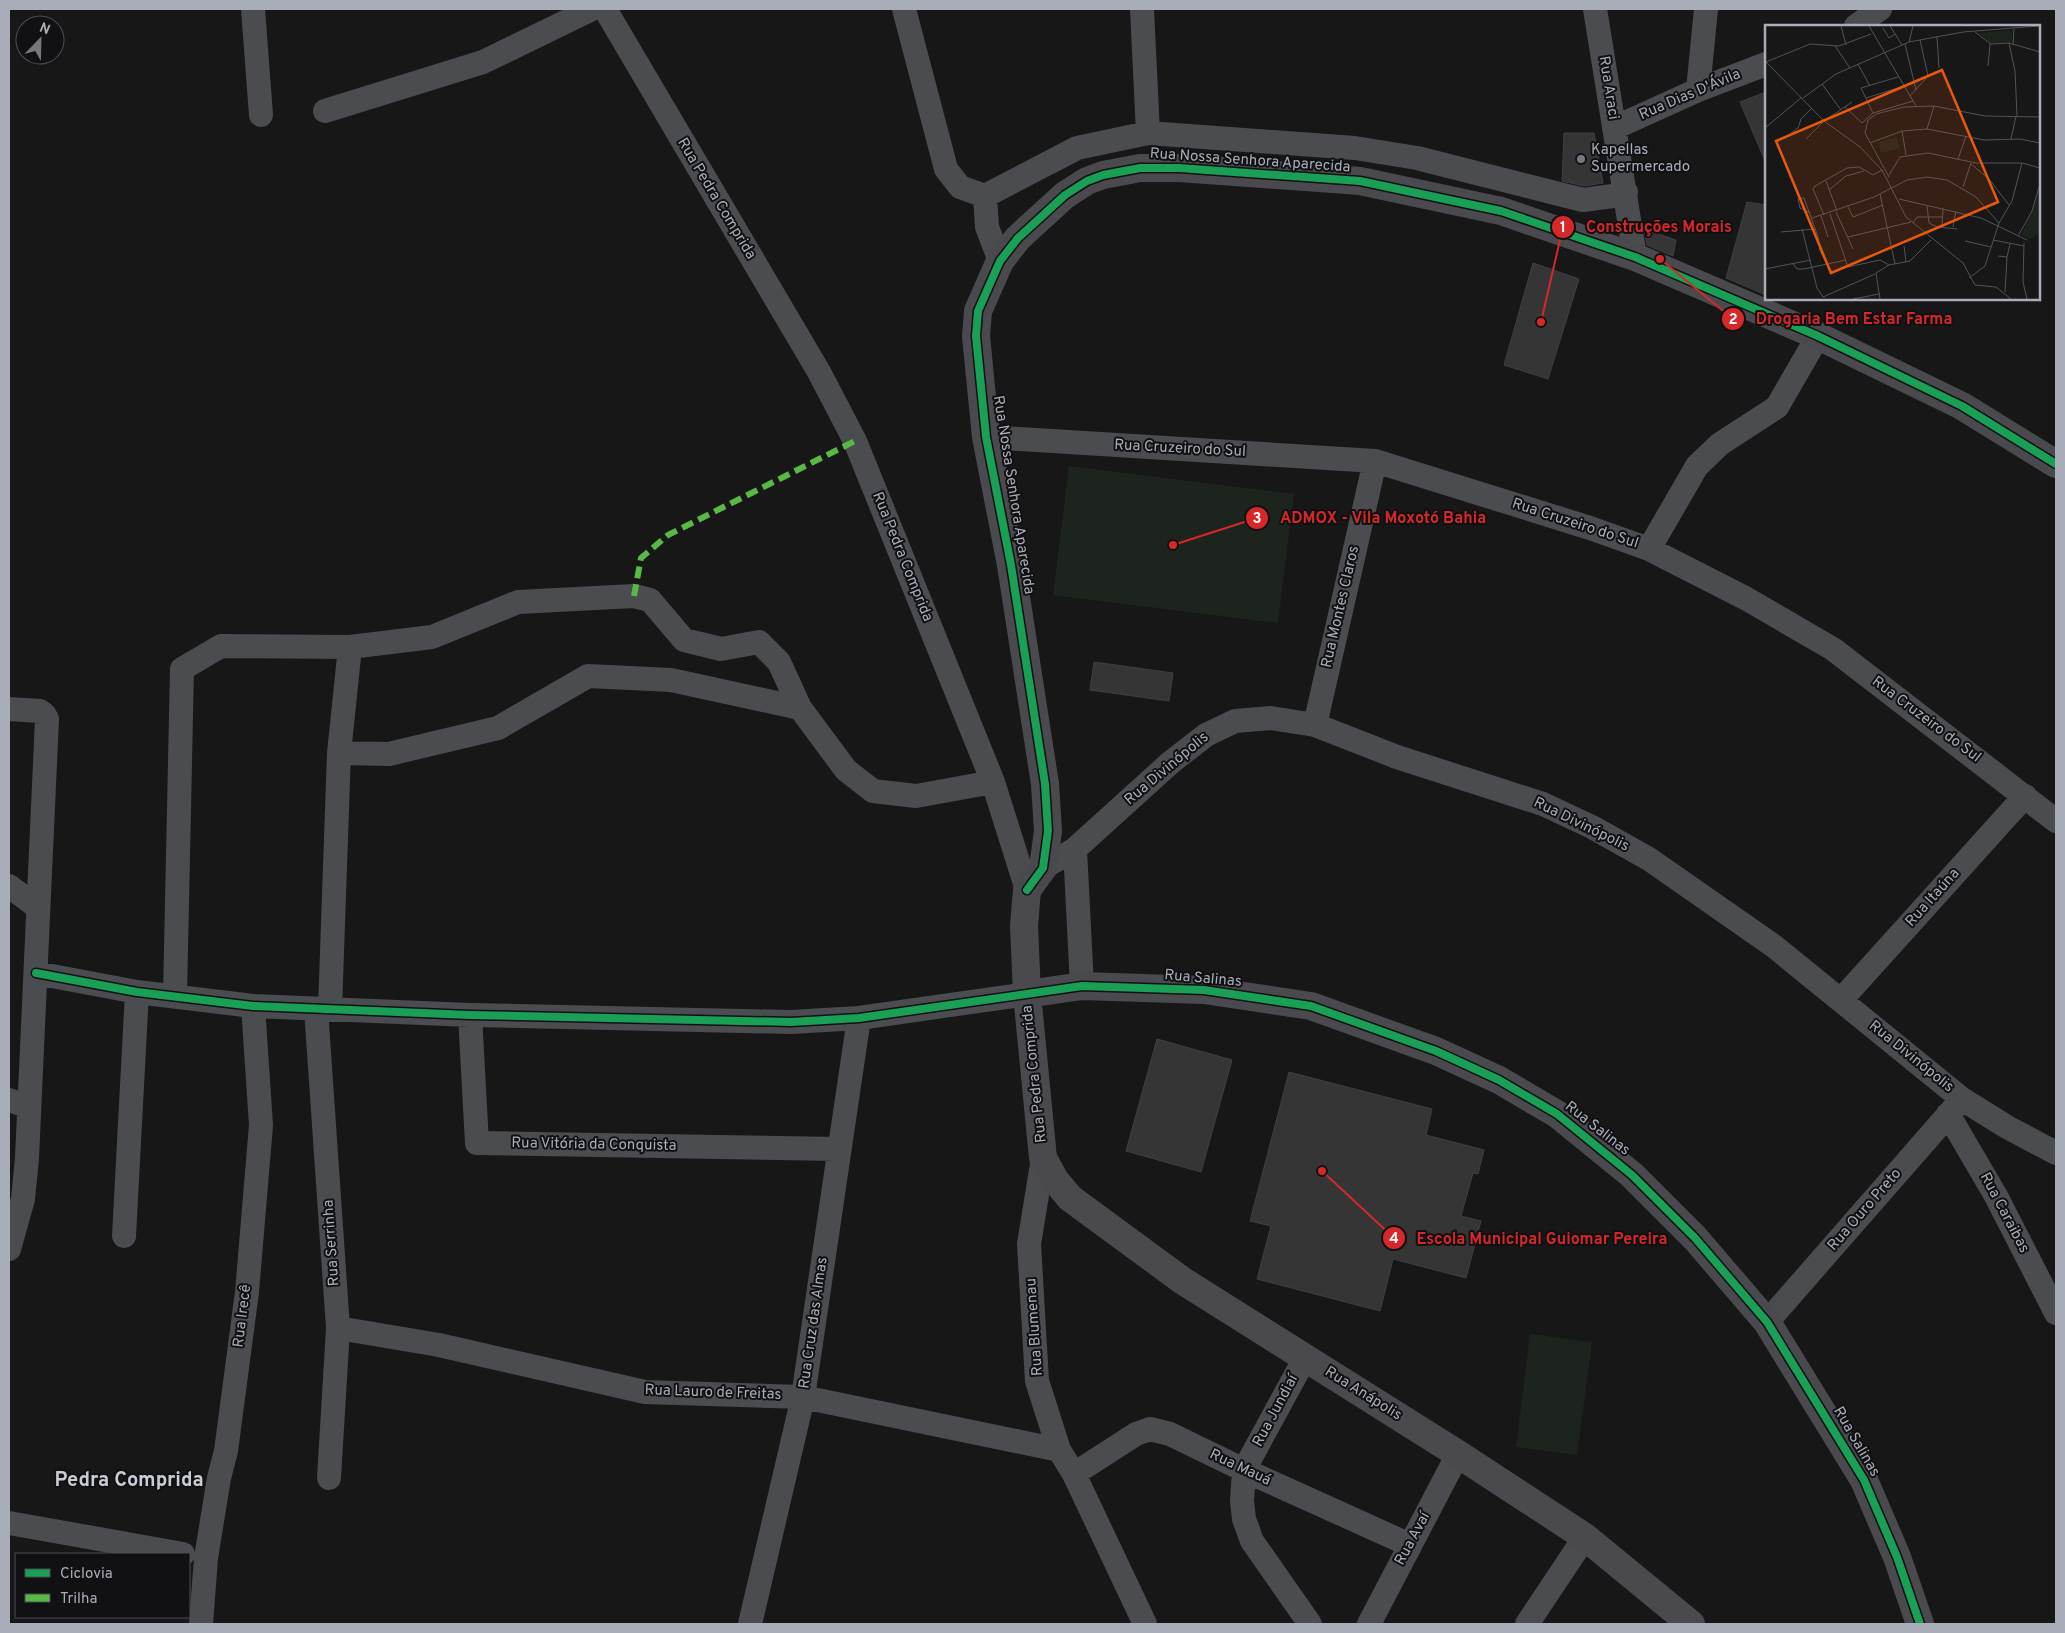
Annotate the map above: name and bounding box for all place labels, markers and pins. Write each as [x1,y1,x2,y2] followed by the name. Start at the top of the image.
[1591,141,1690,177] place label: Kapellas Supermercado
[1575,153,1587,165] marker: Kapellas Supermercado
[1551,211,1742,242] callout: Construções Morais
[1721,303,1963,334] callout: Drogaria Bem Estar Farma
[1244,502,1496,533] callout: ADMOX - Vila Moxotó Bahia
[1382,1222,1678,1253] callout: Escola Municipal Guiomar Pereira

